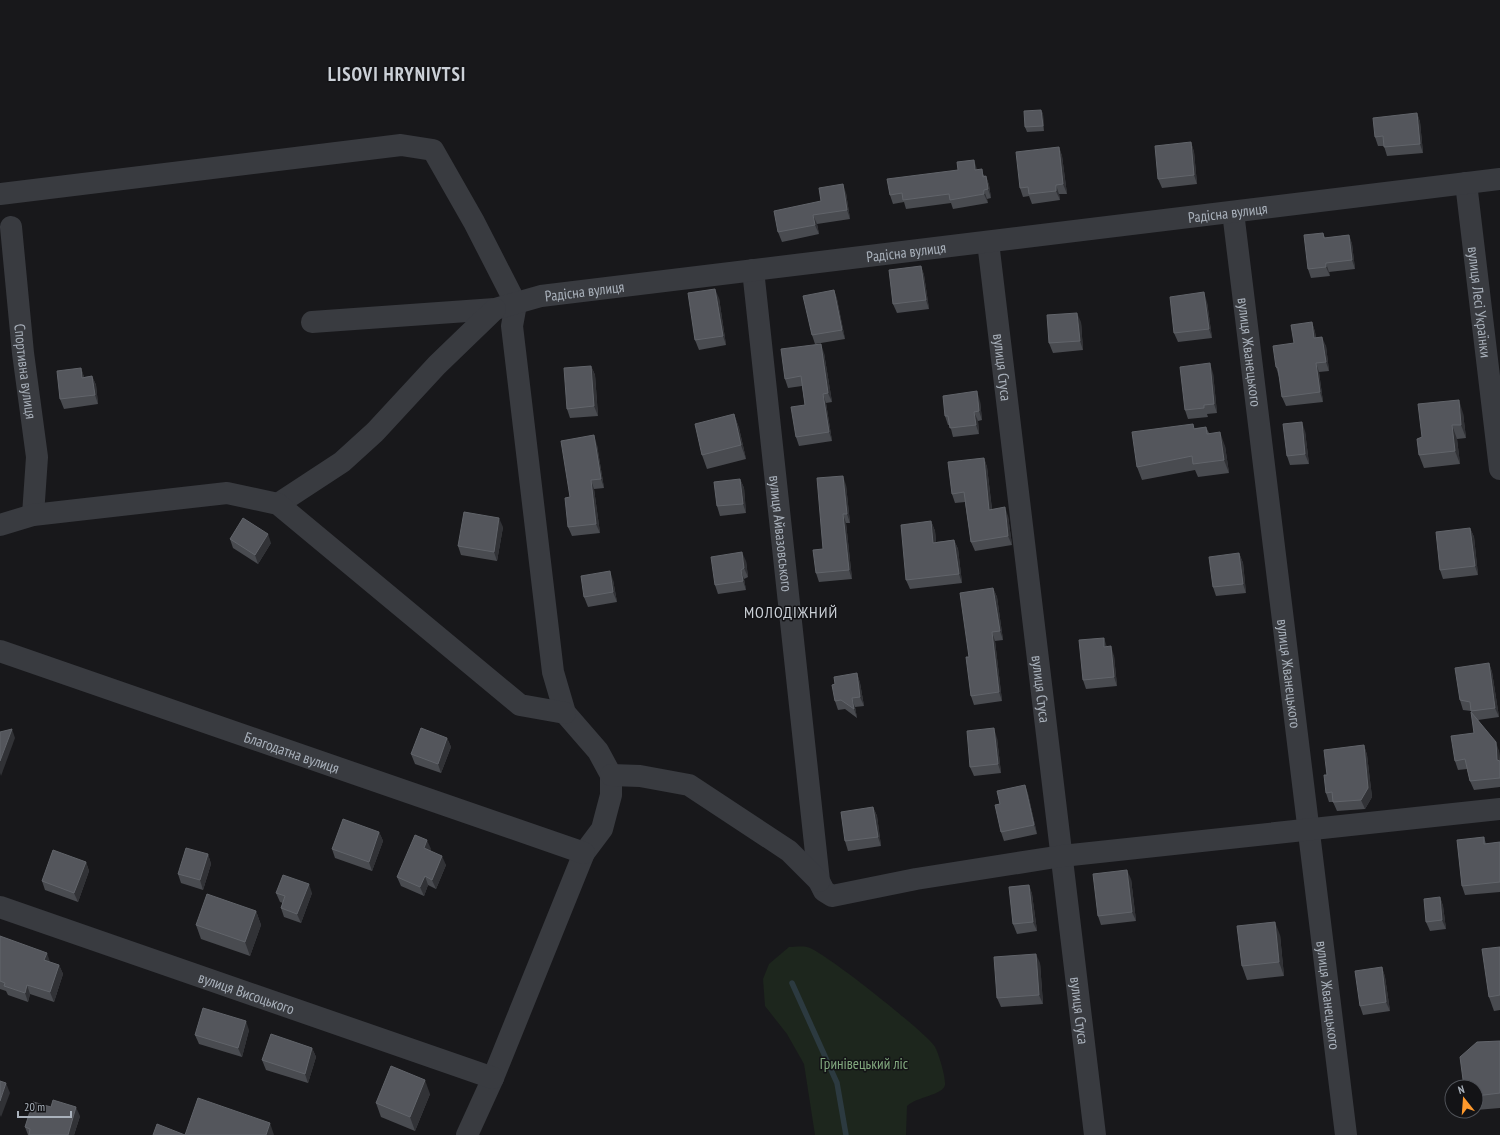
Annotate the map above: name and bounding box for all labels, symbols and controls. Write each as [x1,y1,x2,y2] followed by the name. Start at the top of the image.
[328,62,466,86] district label: LISOVI HRYNIVTSI
[1187,198,1269,227] street label: Радісна вулиця
[865,237,947,266] street label: Радісна вулиця
[1464,246,1496,359] street label: вулиця Лесі Українки
[544,276,625,305] street label: Радісна вулиця
[1234,296,1266,408] street label: вулиця Жванецького
[11,323,41,420] street label: Спортивна вулиця
[990,332,1016,402] street label: вулиця Стуса
[766,474,797,593] street label: вулиця Айвазовського
[744,602,838,622] district label: МОЛОДІЖНИЙ
[1273,618,1306,729] street label: вулиця Жванецького
[1028,654,1055,724] street label: вулиця Стуса
[242,727,342,777] street label: Благодатна вулиця
[1313,940,1345,1051] street label: вулиця Жванецького
[196,967,297,1018] street label: вулиця Висоцького
[1067,976,1094,1045] street label: вулиця Стуса
[820,1054,909,1073] park label: Гринівецький ліс
[1444,1079,1484,1119] north arrow
[1456,1082,1466,1097] text: N
[18,1093,71,1119] scale bar
[24,1099,45,1114] text: 20 m

